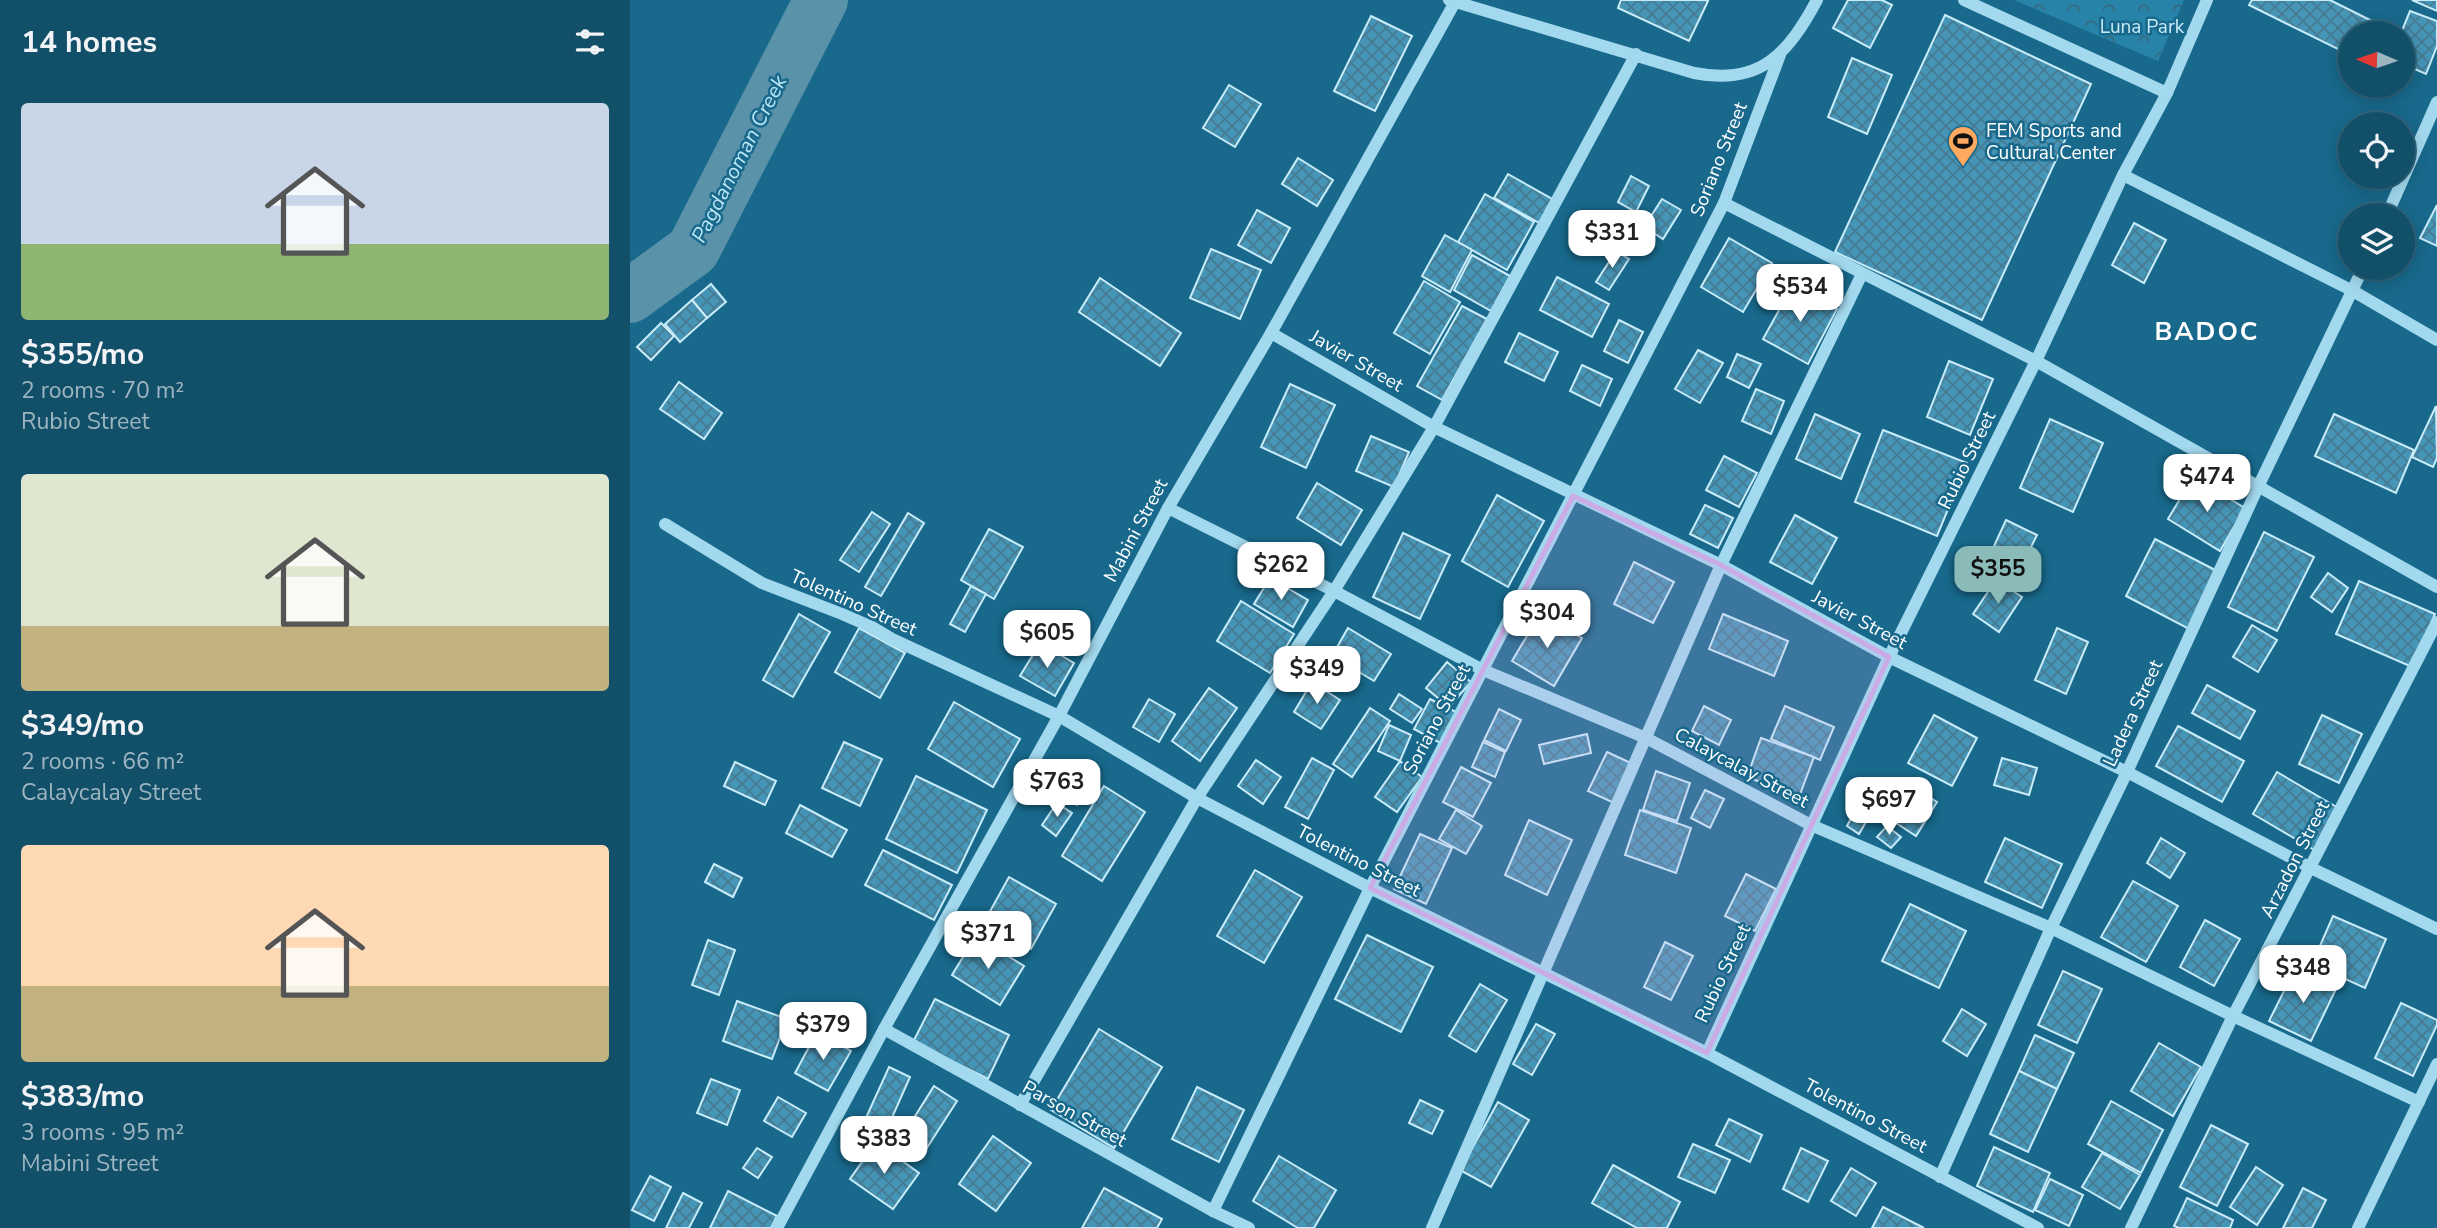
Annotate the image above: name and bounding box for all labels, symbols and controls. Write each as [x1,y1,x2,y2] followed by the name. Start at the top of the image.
[2100,14,2185,40] park label: Luna Park
[2338,21,2415,98] north arrow
[2338,21,2415,280] map controls
[21,22,157,63] text: 14 homes
[571,23,609,61] icon: filters
[685,70,793,247] water label: Pagdanoman Creek
[1684,98,1754,221] street label: Soriano Street
[2338,112,2415,189] button: locate
[1986,118,2122,166] place label: FEM Sports and Cultural Center
[1946,124,1980,168] sports icon: FEM Sports and Cultural Center
[252,148,378,274] icon: home
[2338,203,2415,280] button: layers
[1571,210,1653,270] pin: $331
[1584,217,1640,248] text: $331
[1759,264,1841,324] pin: $534
[1772,271,1828,302] text: $534
[2155,314,2259,349] district label: BADOC
[1304,323,1408,398] street label: Javier Street
[21,334,144,375] text: $355/mo
[21,375,184,406] text: 2 rooms · 70 m²
[21,406,150,437] text: Rubio Street
[1932,407,2002,514] street label: Rubio Street
[2166,454,2248,514] pin: $474
[2179,461,2235,492] text: $474
[1098,474,1174,587] street label: Mabini Street
[252,519,378,645] icon: home
[1240,542,1322,602] pin: $262
[1957,546,2039,606] pin: $355
[1253,549,1309,580] text: $262
[1970,553,2026,584] text: $355
[786,563,921,643] street label: Tolentino Street
[1807,584,1912,656] street label: Javier Street
[1506,590,1588,650] pin: $304
[1519,597,1575,628] text: $304
[1006,610,1088,670] pin: $605
[1019,617,1075,648] text: $605
[1276,646,1358,706] pin: $349
[1289,653,1345,684] text: $349
[2097,655,2169,771] street label: Ladera Street
[1397,659,1477,779] street label: Soriano Street
[21,705,144,746] text: $349/mo
[1670,722,1814,814] street label: Calaycalay Street
[21,746,184,777] text: 2 rooms · 66 m²
[1016,760,1098,819] pin: $763
[1029,766,1085,797] text: $763
[21,777,201,808] text: Calaycalay Street
[1848,778,1930,837] pin: $697
[1861,784,1917,815] text: $697
[2254,796,2336,923] street label: Arzadon Street
[1292,818,1425,904] street label: Tolentino Street
[252,890,378,1016] icon: home
[947,912,1029,971] pin: $371
[960,918,1016,949] text: $371
[1689,920,1757,1027] street label: Rubio Street
[2262,946,2344,1005] pin: $348
[2275,952,2331,983] text: $348
[782,1002,864,1062] pin: $379
[795,1009,851,1040] text: $379
[1799,1072,1932,1159] street label: Tolentino Street
[1018,1074,1132,1153] street label: Parson Street
[21,1076,144,1117] text: $383/mo
[843,1116,925,1176] pin: $383
[21,1117,184,1148] text: 3 rooms · 95 m²
[856,1123,912,1154] text: $383
[21,1148,159,1179] text: Mabini Street

